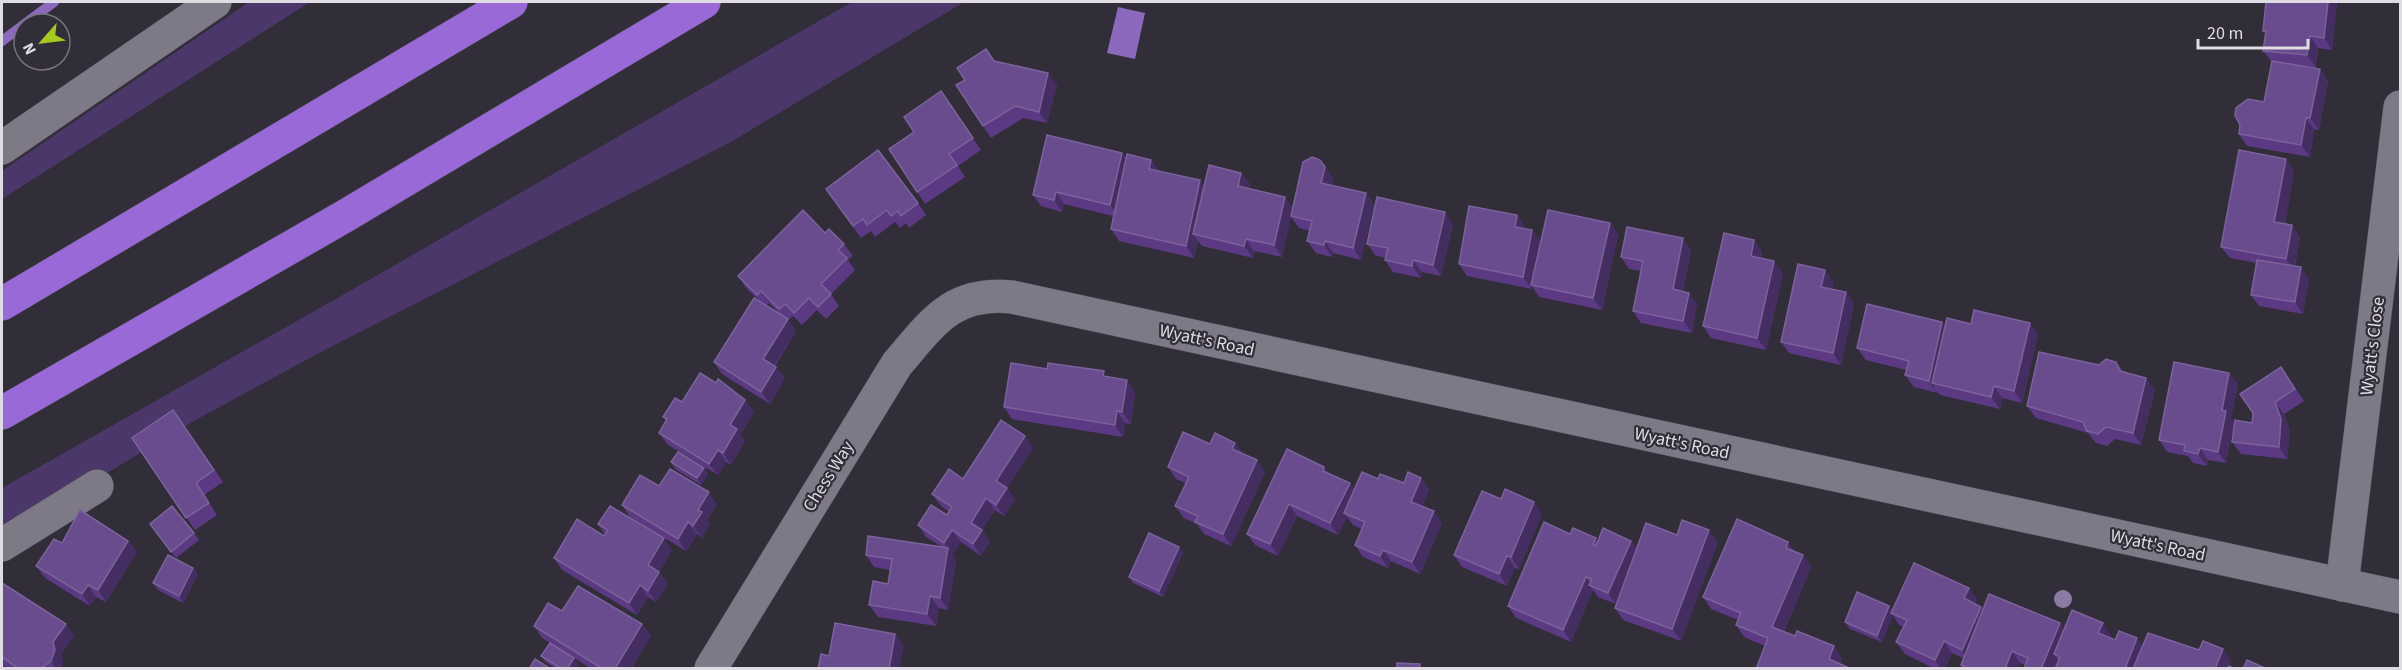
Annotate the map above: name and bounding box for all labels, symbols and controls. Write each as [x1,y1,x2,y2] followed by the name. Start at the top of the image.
[12,12,72,72] north arrow
[2198,12,2308,50] scale bar
[2207,21,2243,46] text: 20 m
[17,39,42,58] text: N
[2354,295,2391,397] street label: Wyatt's Close
[1157,318,1257,363] street label: Wyatt's Road
[1632,421,1732,466] street label: Wyatt's Road
[797,436,860,516] street label: Chess Way
[2108,523,2208,568] street label: Wyatt's Road

